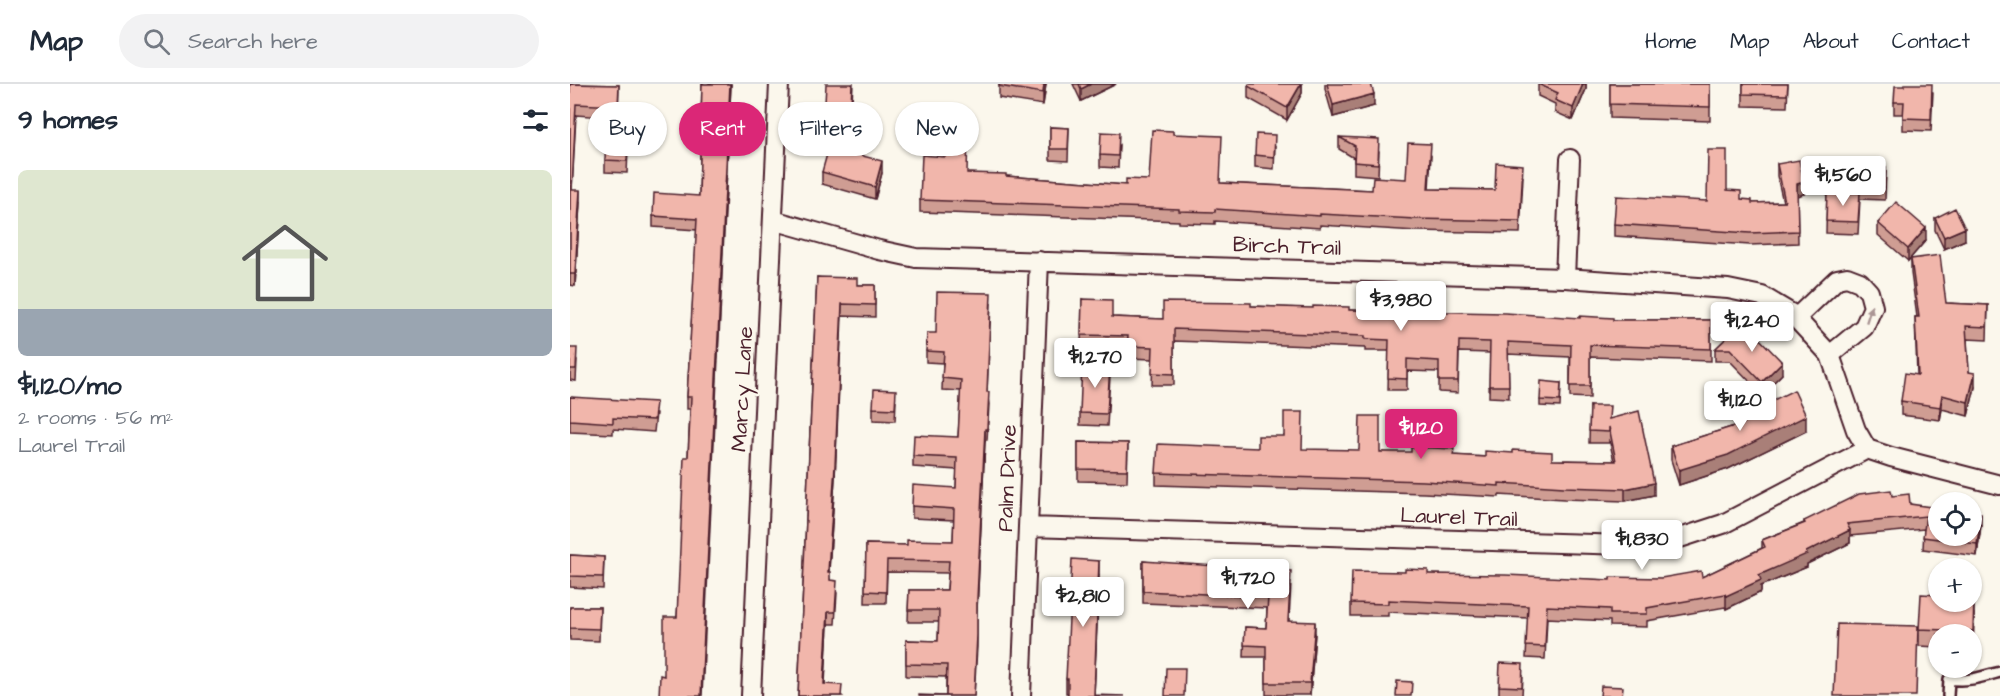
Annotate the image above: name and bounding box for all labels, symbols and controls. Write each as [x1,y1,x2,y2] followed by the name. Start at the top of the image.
[119,14,539,68] search box
[30,22,83,61] text: Map
[140,25,173,58] icon: search
[188,26,318,57] text: Search here
[1645,27,1697,56] text: Home
[1730,27,1770,56] text: Map
[1803,27,1859,56] text: About
[1892,27,1970,56] text: Contact
[18,102,118,138] text: 9 homes
[588,102,667,156] chip: Buy
[679,102,766,156] chip: Rent
[778,102,883,156] chip: Filters
[895,102,979,156] chip: New
[519,104,552,137] icon: filters
[1794,156,1892,207] pin: $1,560
[1815,161,1871,189] text: $1,560
[231,209,339,317] icon: home
[1232,229,1342,264] street label: Birch Trail
[1352,281,1450,332] pin: $3,980
[1370,286,1432,314] text: $3,980
[1703,302,1801,353] pin: $1,240
[1865,305,1874,323] one-way arrow
[1725,307,1779,335] text: $1,240
[724,325,762,453] street label: Marcy Lane
[1046,338,1144,389] pin: $1,270
[1068,343,1122,371] text: $1,270
[18,368,122,404] text: $1,120/mo
[1691,381,1789,432] pin: $1,120
[1718,386,1762,414] text: $1,120
[18,404,173,432] text: 2 rooms · 56 m²
[1372,409,1470,460] pin: $1,120
[1399,414,1443,442] text: $1,120
[990,424,1025,532] street label: Palm Drive
[18,432,125,460] text: Laurel Trail
[1928,492,1982,678] map controls
[1928,492,1982,546] button: locate
[1400,500,1518,535] street label: Laurel Trail
[1593,520,1691,571] pin: $1,830
[1615,525,1669,553] text: $1,830
[1928,558,1982,612] button: +
[1199,559,1297,610] pin: $1,720
[1221,564,1275,592] text: $1,720
[1034,577,1132,628] pin: $2,810
[1056,582,1110,610] text: $2,810
[1928,624,1982,678] button: −

